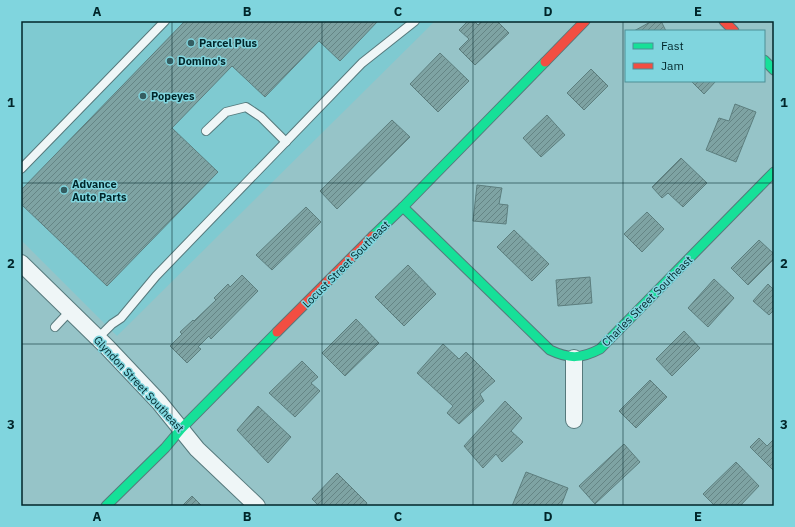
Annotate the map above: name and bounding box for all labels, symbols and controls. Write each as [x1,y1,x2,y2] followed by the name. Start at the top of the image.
[93,3,102,20] text: A
[243,3,252,20] text: B
[394,3,403,20] text: C
[543,3,553,20] text: D
[694,3,702,20] text: E
[625,30,765,82] legend
[199,36,258,50] place label: Parcel Plus
[186,38,196,48] marker: Parcel Plus
[661,38,684,53] text: Fast
[178,54,226,68] place label: Domino's
[165,56,175,66] marker: Domino's
[661,58,684,73] text: Jam
[151,89,195,103] place label: Popeyes
[138,91,148,101] marker: Popeyes
[7,94,15,111] text: 1
[780,94,788,111] text: 1
[72,177,127,204] place label: Advance Auto Parts
[59,185,69,195] marker: Advance Auto Parts
[299,217,393,311] street label: Locust Street Southeast
[599,253,695,349] street label: Charles Street Southeast
[7,255,15,272] text: 2
[780,255,788,272] text: 2
[91,333,187,435] street label: Glyndon Street Southeast
[7,416,15,433] text: 3
[780,416,788,433] text: 3
[93,508,102,525] text: A
[243,508,252,525] text: B
[394,508,403,525] text: C
[543,508,553,525] text: D
[694,508,702,525] text: E

